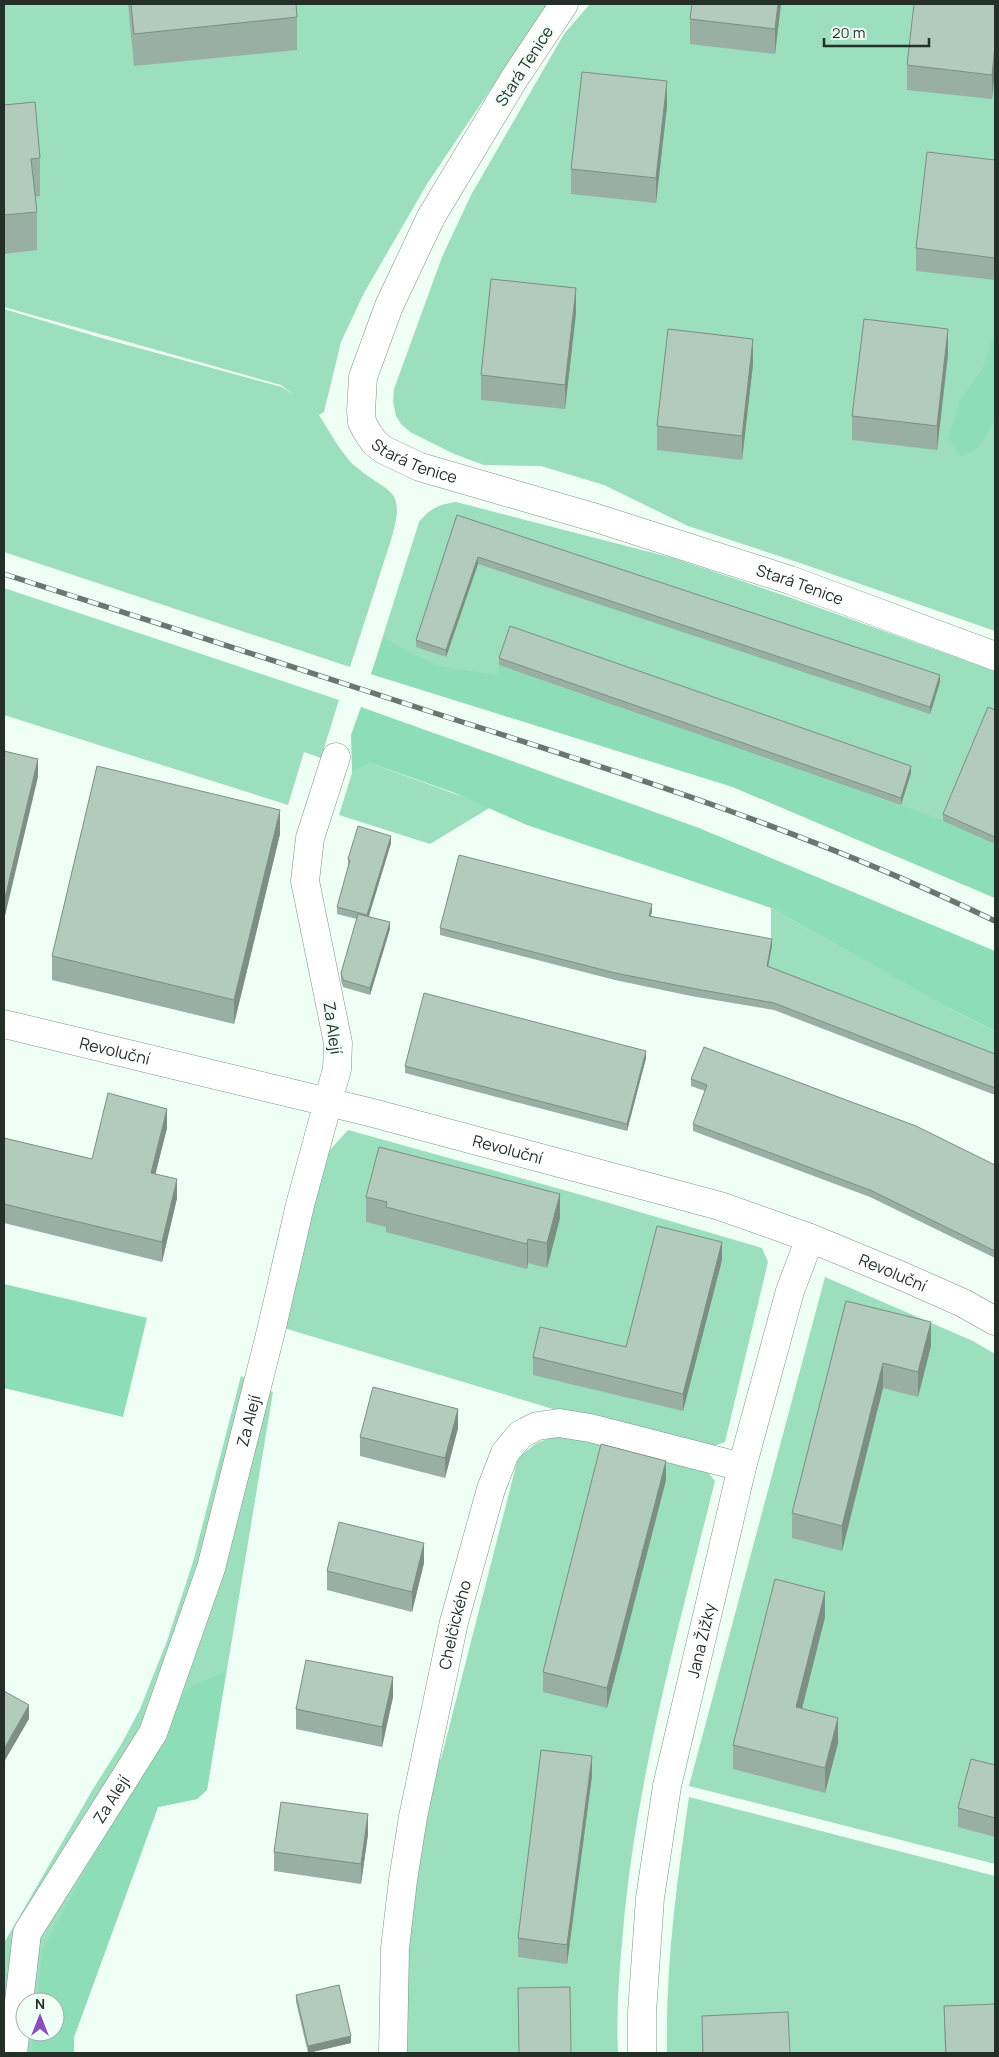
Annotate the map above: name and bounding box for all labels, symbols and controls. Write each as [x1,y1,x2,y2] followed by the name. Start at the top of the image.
[824,15,929,47] scale bar
[490,22,558,110] street label: Stará Tenice
[832,22,865,43] text: 20 m
[367,433,460,488] street label: Stará Tenice
[753,559,847,610] street label: Stará Tenice
[318,1000,348,1056] street label: Za Alejí
[77,1032,153,1070] street label: Revoluční
[470,1129,545,1169] street label: Revoluční
[855,1248,930,1297] street label: Revoluční
[231,1392,266,1449] street label: Za Alejí
[433,1578,476,1671] street label: Chelčického
[682,1600,721,1680] street label: Jana Žižky
[88,1771,135,1827] street label: Za Alejí
[15,1992,65,2042] north arrow
[35,1994,45,2013] text: N

